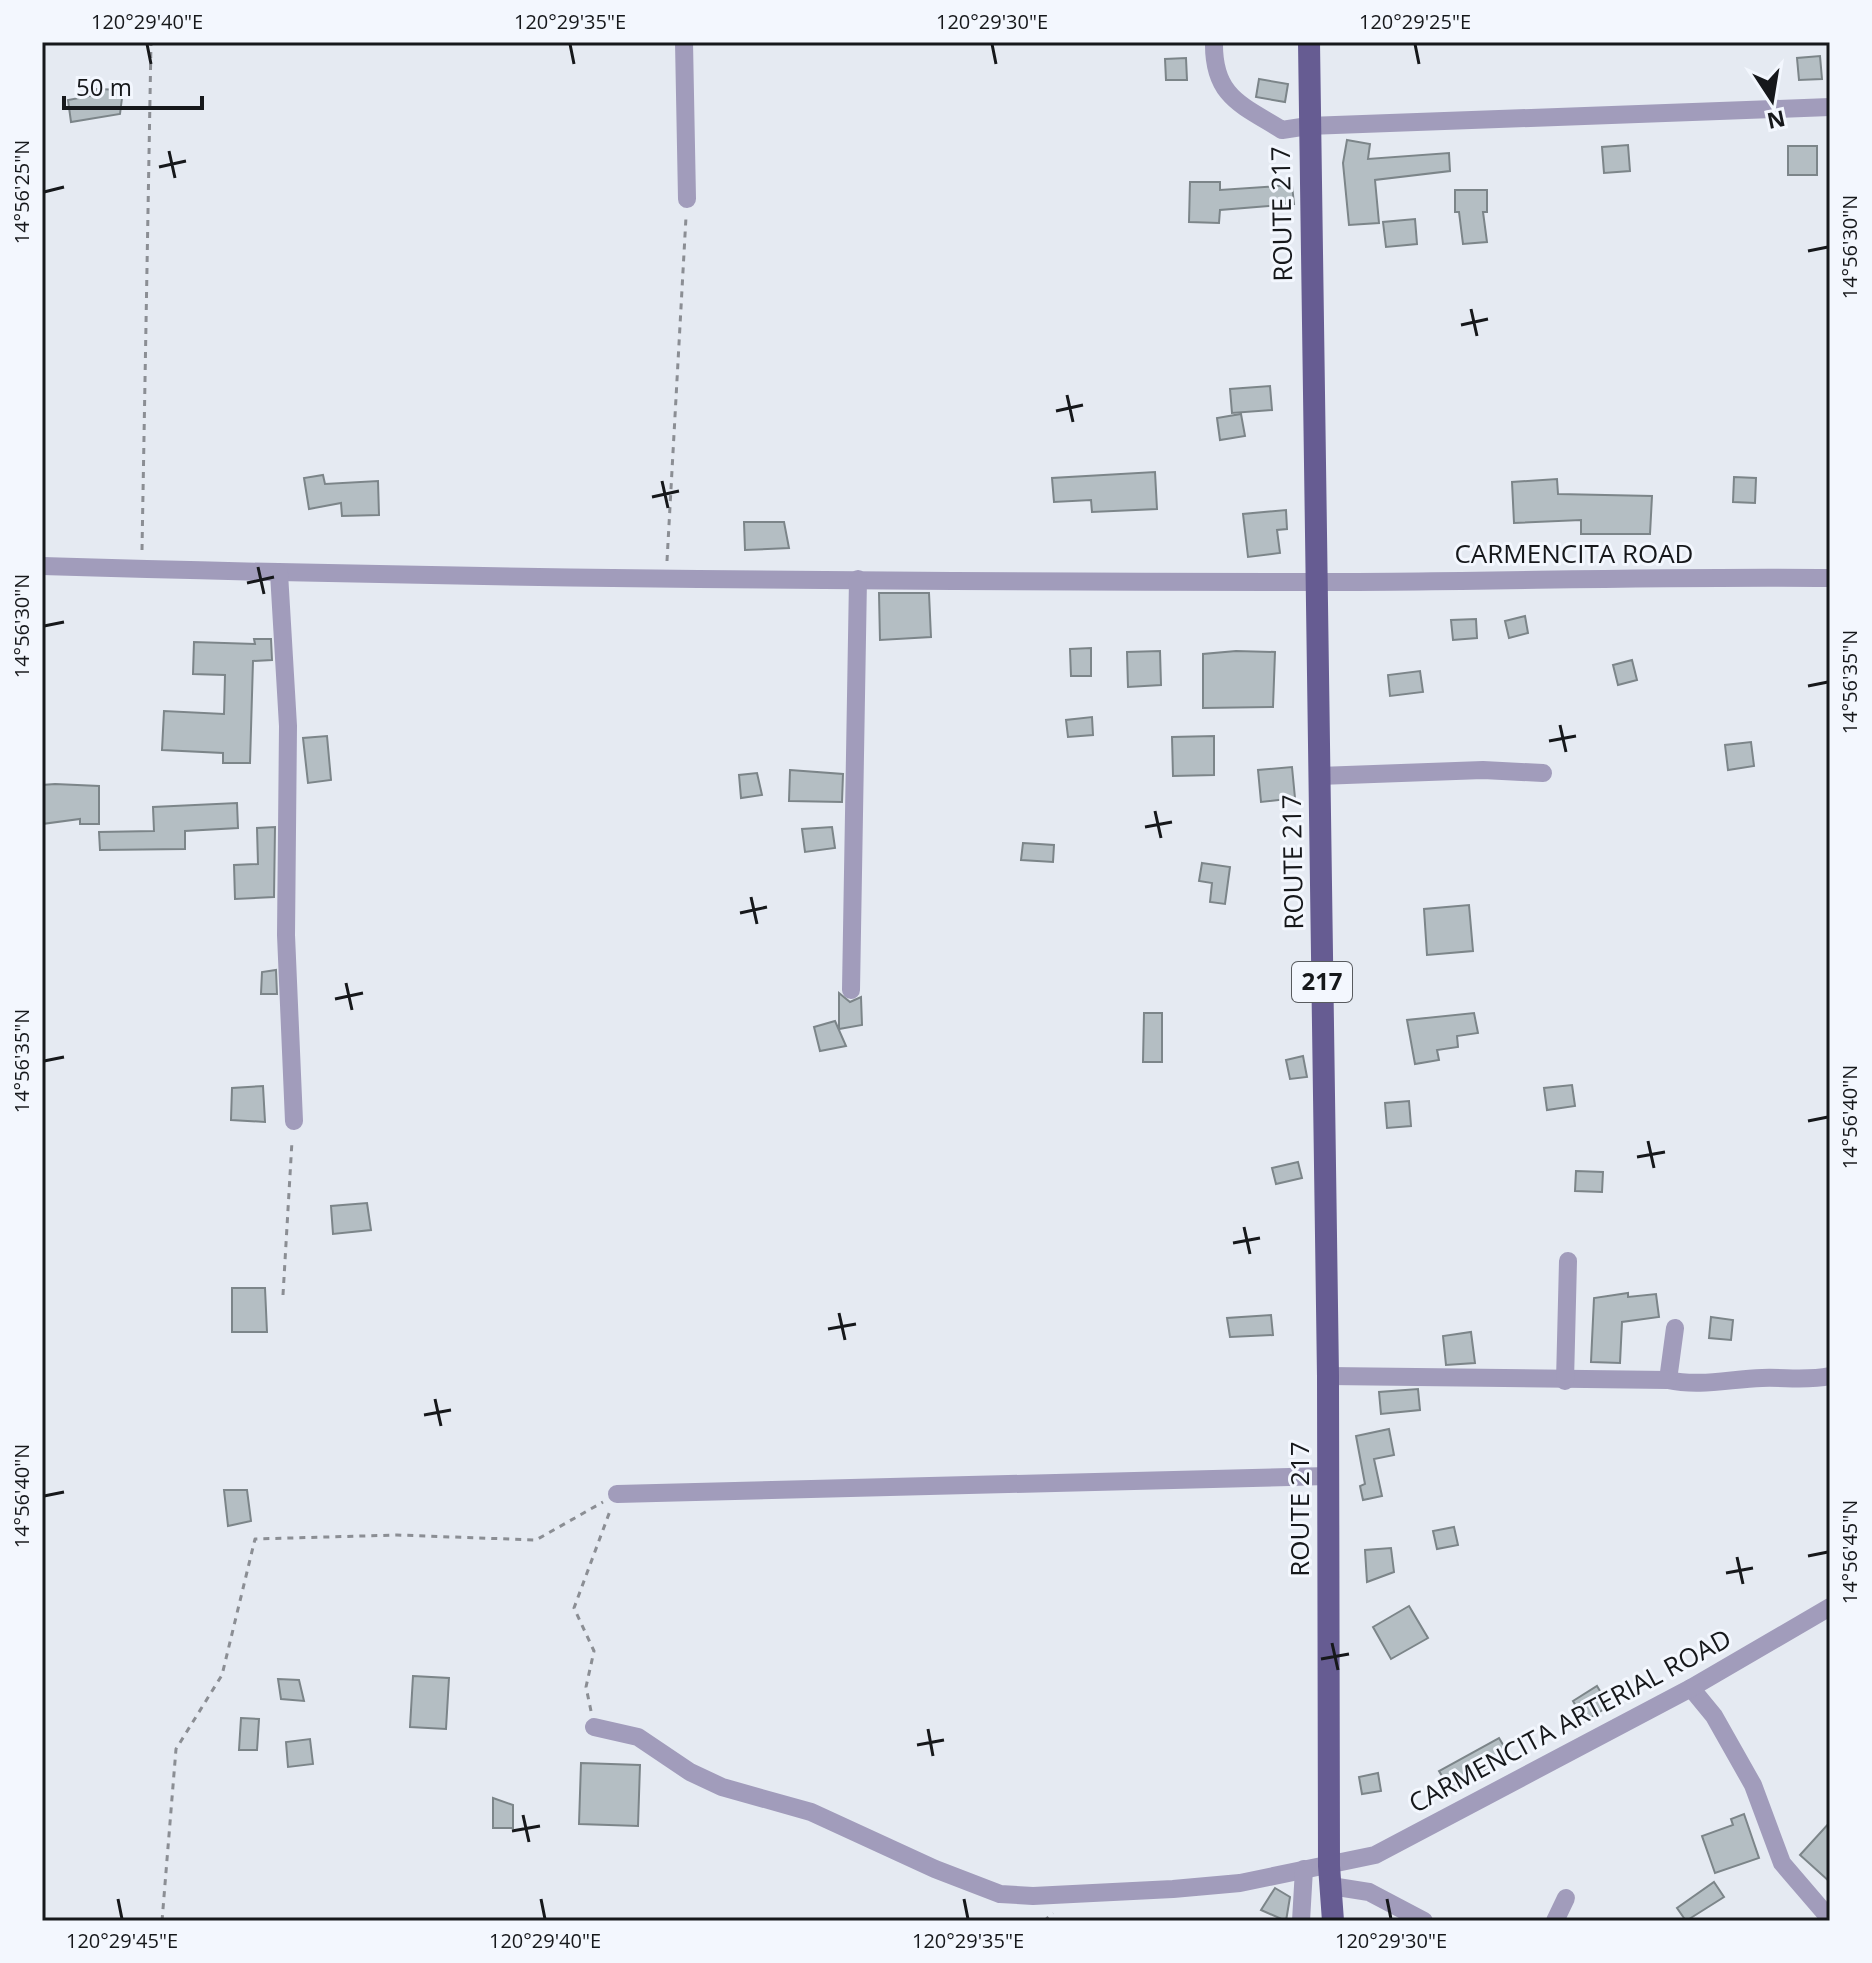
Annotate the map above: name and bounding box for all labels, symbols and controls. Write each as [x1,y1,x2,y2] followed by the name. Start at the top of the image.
[91,8,203,35] text: 120°29'40"E
[514,8,626,35] text: 120°29'35"E
[936,8,1048,35] text: 120°29'30"E
[1359,8,1471,35] text: 120°29'25"E
[64,60,202,110] scale bar
[1732,60,1812,140] north arrow
[76,70,132,103] text: 50 m
[1764,104,1788,137] text: N
[8,140,35,244] text: 14°56'25"N
[1262,146,1300,282] street label: ROUTE 217
[1836,195,1863,299] text: 14°56'30"N
[1454,535,1694,571] street label: CARMENCITA ROAD
[8,574,35,678] text: 14°56'30"N
[1836,630,1863,734] text: 14°56'35"N
[1273,794,1311,930] street label: ROUTE 217
[1292,962,1352,1002] road number: 217
[8,1009,35,1113] text: 14°56'35"N
[1836,1065,1863,1169] text: 14°56'40"N
[1281,1441,1317,1577] street label: ROUTE 217
[8,1444,35,1548] text: 14°56'40"N
[1836,1500,1863,1604] text: 14°56'45"N
[1402,1620,1737,1821] street label: CARMENCITA ARTERIAL ROAD
[66,1927,178,1954] text: 120°29'45"E
[489,1927,601,1954] text: 120°29'40"E
[912,1927,1024,1954] text: 120°29'35"E
[1335,1927,1447,1954] text: 120°29'30"E

